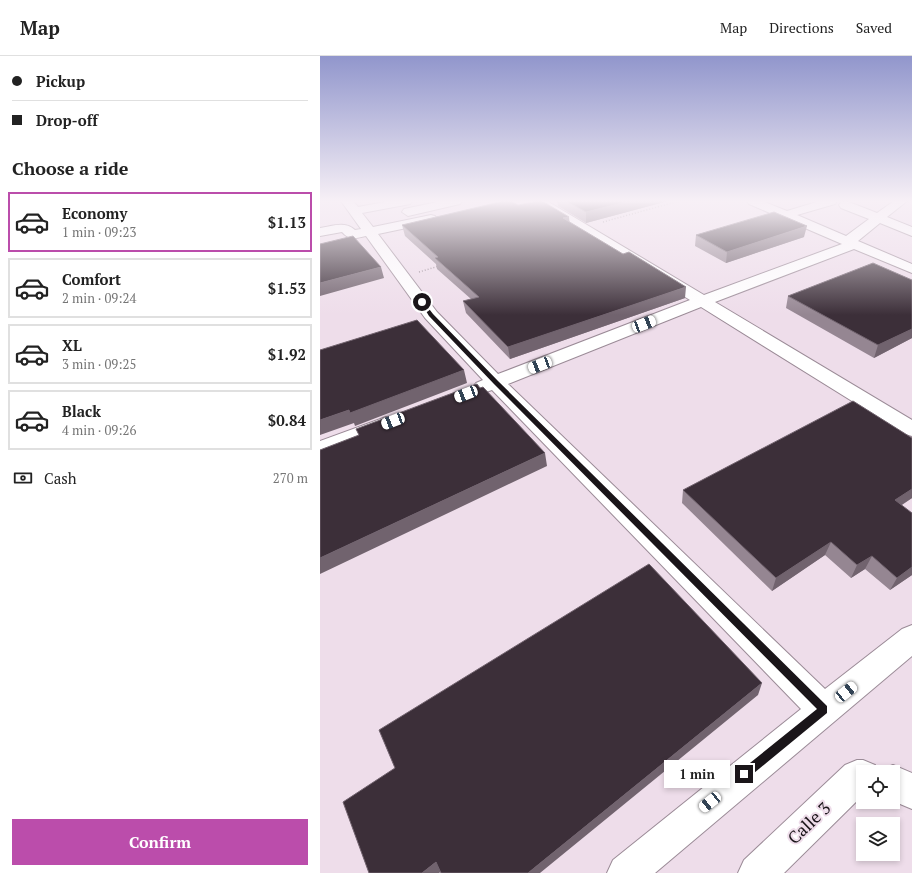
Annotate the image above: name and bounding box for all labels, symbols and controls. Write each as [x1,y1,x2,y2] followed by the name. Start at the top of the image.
[20,15,60,40] text: Map
[720,18,747,37] text: Map
[769,18,834,37] text: Directions
[856,18,892,37] text: Saved
[36,71,85,91] text: Pickup
[36,110,98,130] text: Drop-off
[12,156,128,180] text: Choose a ride
[62,203,127,223] text: Economy
[14,204,50,240] icon: car
[268,212,306,232] text: $1.13
[62,223,136,241] text: 1 min · 09:23
[62,269,121,289] text: Comfort
[14,270,50,306] icon: car
[268,278,306,298] text: $1.53
[62,289,136,307] text: 2 min · 09:24
[413,293,431,311] route start
[631,314,657,334] car
[62,335,82,355] text: XL
[14,336,50,372] icon: car
[268,344,306,364] text: $1.92
[62,355,136,373] text: 3 min · 09:25
[527,355,553,375] car
[453,384,479,404] car
[62,401,101,421] text: Black
[14,402,50,438] icon: car
[268,410,306,430] text: $0.84
[380,411,406,431] car
[62,421,136,439] text: 4 min · 09:26
[12,467,34,489] icon: cash
[44,468,77,488] text: Cash
[273,469,308,487] text: 270 m
[833,680,859,704] car
[664,760,730,788] callout: 1 min
[679,765,715,783] text: 1 min
[735,765,753,783] route end
[856,765,900,861] map controls
[856,765,900,809] button: locate
[697,790,723,814] car
[782,796,835,849] street label: Calle 3
[856,817,900,861] button: layers
[12,819,308,865] button: Confirm

